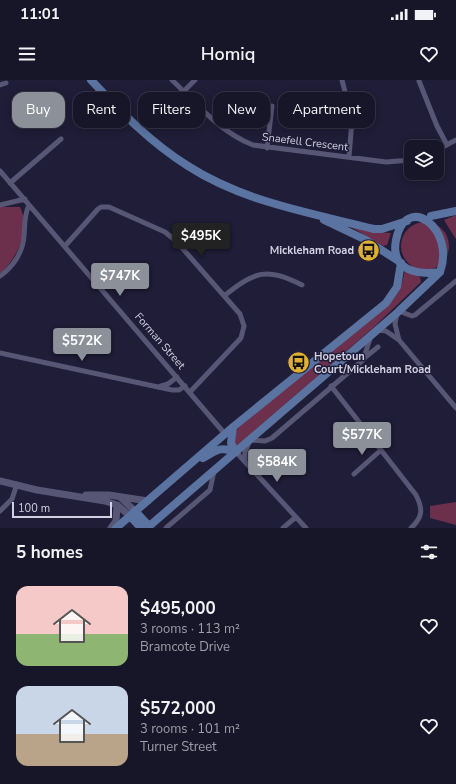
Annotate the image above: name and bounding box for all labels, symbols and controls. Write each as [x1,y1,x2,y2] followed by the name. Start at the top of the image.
[20,4,60,24] text: 11:01
[201,42,255,66] text: Homiq
[16,43,38,65] icon: menu
[418,43,440,65] icon: heart
[12,92,65,128] chip: Buy
[73,92,130,128] chip: Rent
[138,92,205,128] chip: Filters
[213,92,270,128] chip: New
[278,92,375,128] chip: Apartment
[261,129,349,155] street label: Snaefell Crescent
[404,140,444,180] map controls
[404,140,444,180] button: layers
[173,223,229,257] pin: $495K
[181,227,221,245] text: $495K
[356,237,382,263] bus stop icon: Mickleham Road
[270,243,354,258] place label: Mickleham Road
[92,263,148,297] pin: $747K
[100,267,140,285] text: $747K
[131,310,189,373] street label: Forman Street
[54,328,110,362] pin: $572K
[62,332,102,350] text: $572K
[285,349,311,375] bus stop icon: Hopetoun Court/Mickleham Road
[314,349,431,377] place label: Hopetoun Court/Mickleham Road
[334,422,390,456] pin: $577K
[342,426,382,444] text: $577K
[249,449,305,483] pin: $584K
[257,453,297,471] text: $584K
[12,500,112,519] scale bar
[18,501,50,516] text: 100 m
[16,541,83,564] text: 5 homes
[418,541,440,563] icon: filters
[140,597,216,620] text: $495,000
[48,602,96,650] icon: home
[418,615,440,637] icon: heart
[140,620,240,638] text: 3 rooms · 113 m²
[140,638,230,656] text: Bramcote Drive
[140,697,216,720] text: $572,000
[48,702,96,750] icon: home
[418,715,440,737] icon: heart
[140,720,240,738] text: 3 rooms · 101 m²
[140,738,217,756] text: Turner Street

